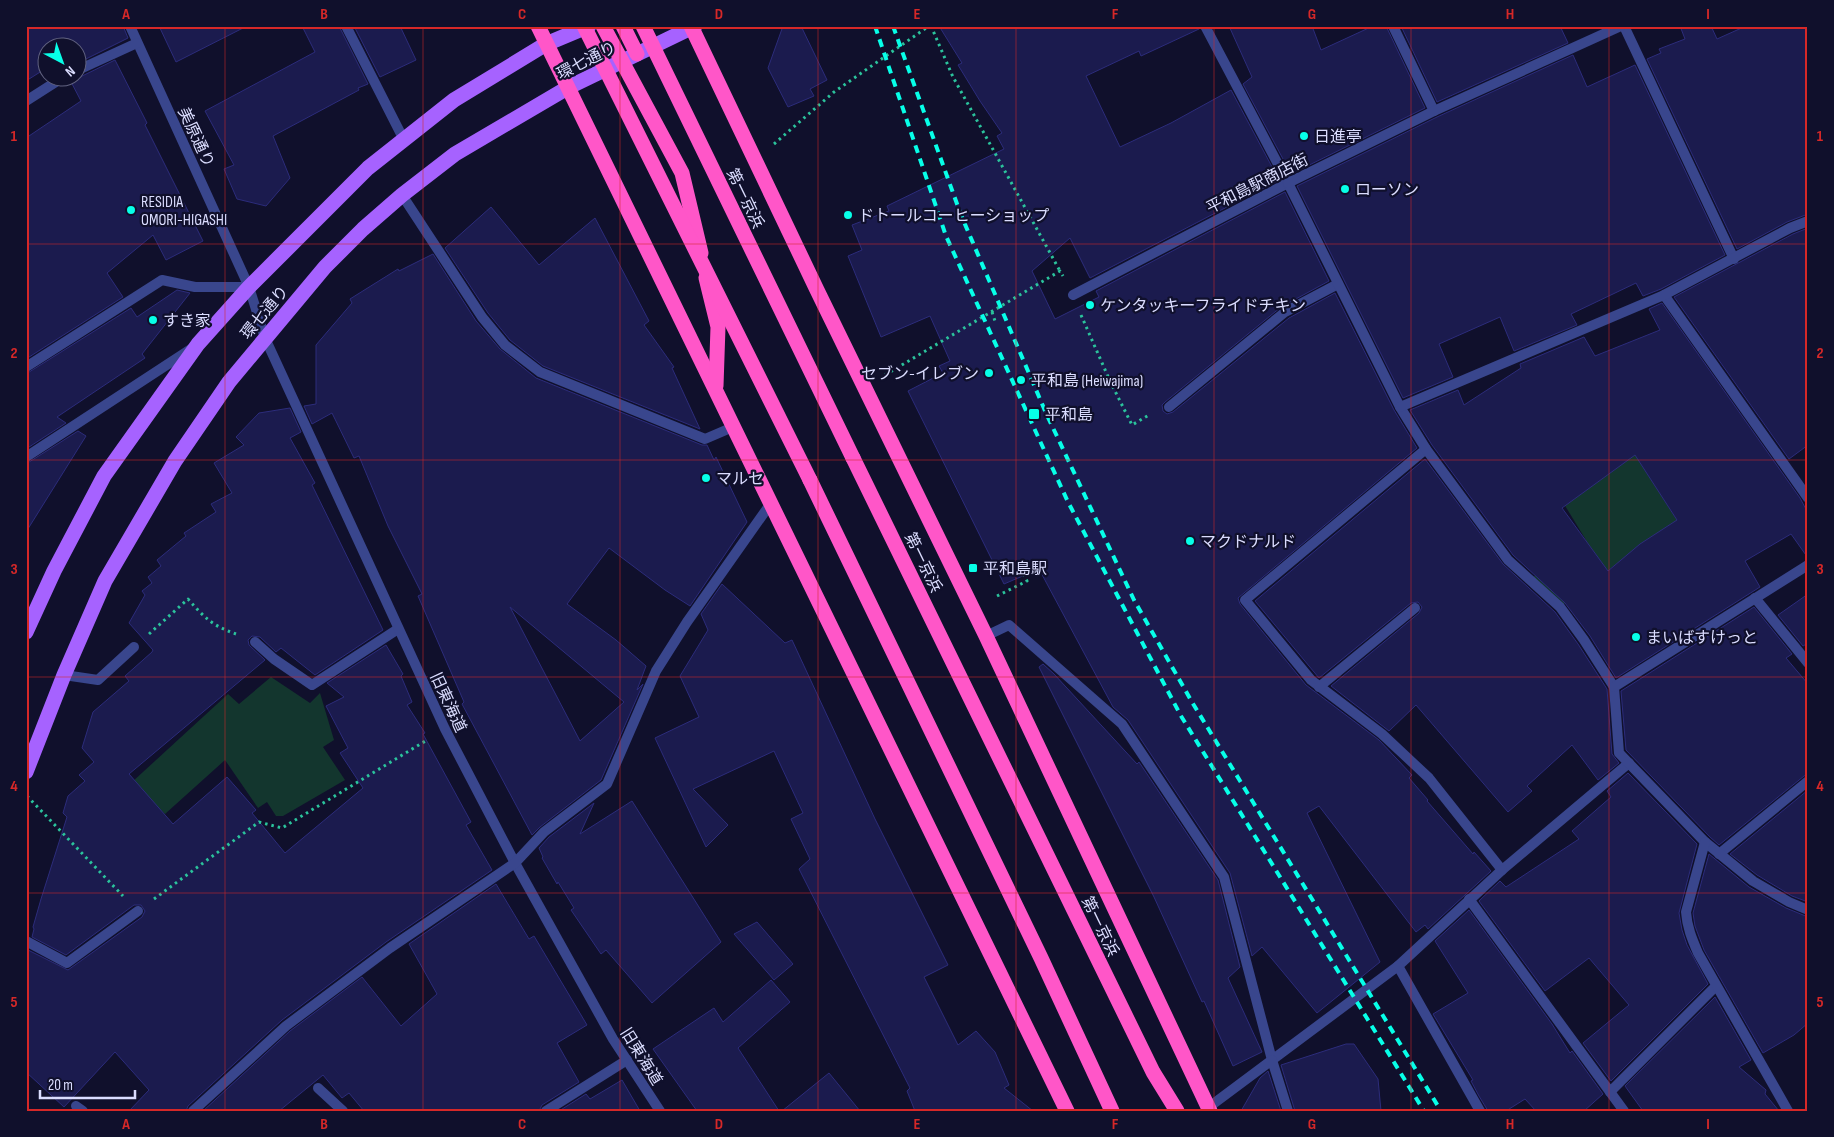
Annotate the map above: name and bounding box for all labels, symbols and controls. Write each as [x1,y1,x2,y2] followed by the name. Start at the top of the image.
[121,5,130,24] text: A
[320,5,328,24] text: B
[518,5,526,24] text: C
[715,5,723,24] text: D
[914,5,921,24] text: E
[1112,5,1119,24] text: F
[1308,5,1316,24] text: G
[1506,5,1514,24] text: H
[1706,5,1710,24] text: I
[38,38,88,88] north arrow
[554,38,620,84] street label: 環七通り
[62,63,79,80] text: N
[174,105,218,171] street label: 美原通り
[11,127,18,146] text: 1
[1817,127,1824,146] text: 1
[1314,128,1362,147] place label: 日進亭
[1298,130,1310,142] marker: 日進亭
[1203,150,1312,218] street label: 平和島駅商店街
[722,166,767,232] street label: 第一京浜
[1355,181,1419,200] place label: ローソン
[1339,183,1351,195] marker: ローソン
[141,193,227,230] place label: RESIDIA OMORI-HIGASHI
[125,204,137,216] marker: RESIDIA OMORI-HIGASHI
[858,207,1049,226] place label: ドトールコーヒーショップ
[842,209,854,221] marker: ドトールコーヒーショップ
[237,282,293,344] street label: 環七通り
[1100,297,1306,316] place label: ケンタッキーフライドチキン
[1084,299,1096,311] marker: ケンタッキーフライドチキン
[163,312,211,331] place label: すき家
[147,314,159,326] marker: すき家
[10,344,18,363] text: 2
[1816,344,1824,363] text: 2
[861,365,979,384] place label: セブン-イレブン
[983,367,995,379] marker: セブン-イレブン
[1031,372,1143,391] place label: 平和島 (Heiwajima)
[1015,374,1027,386] marker: 平和島 (Heiwajima)
[1045,406,1093,425] place label: 平和島
[1027,407,1041,421] marker: 平和島
[716,470,764,489] place label: マルセ
[700,472,712,484] marker: マルセ
[900,530,945,596] street label: 第一京浜
[1200,533,1296,552] place label: マクドナルド
[1184,535,1196,547] marker: マクドナルド
[10,560,18,579] text: 3
[983,560,1047,579] place label: 平和島駅
[1816,560,1824,579] text: 3
[967,562,979,574] marker: 平和島駅
[1646,629,1758,648] place label: まいばすけっと
[1630,631,1642,643] marker: まいばすけっと
[426,670,470,736] street label: 旧東海道
[10,777,18,796] text: 4
[1816,777,1824,796] text: 4
[1077,894,1122,960] street label: 第一京浜
[10,993,18,1012] text: 5
[1816,993,1824,1012] text: 5
[616,1025,666,1089] street label: 旧東海道
[40,1067,135,1099] scale bar
[48,1076,73,1095] text: 20 m
[121,1115,130,1134] text: A
[320,1115,328,1134] text: B
[518,1115,526,1134] text: C
[715,1115,723,1134] text: D
[914,1115,921,1134] text: E
[1112,1115,1119,1134] text: F
[1308,1115,1316,1134] text: G
[1506,1115,1514,1134] text: H
[1706,1115,1710,1134] text: I

